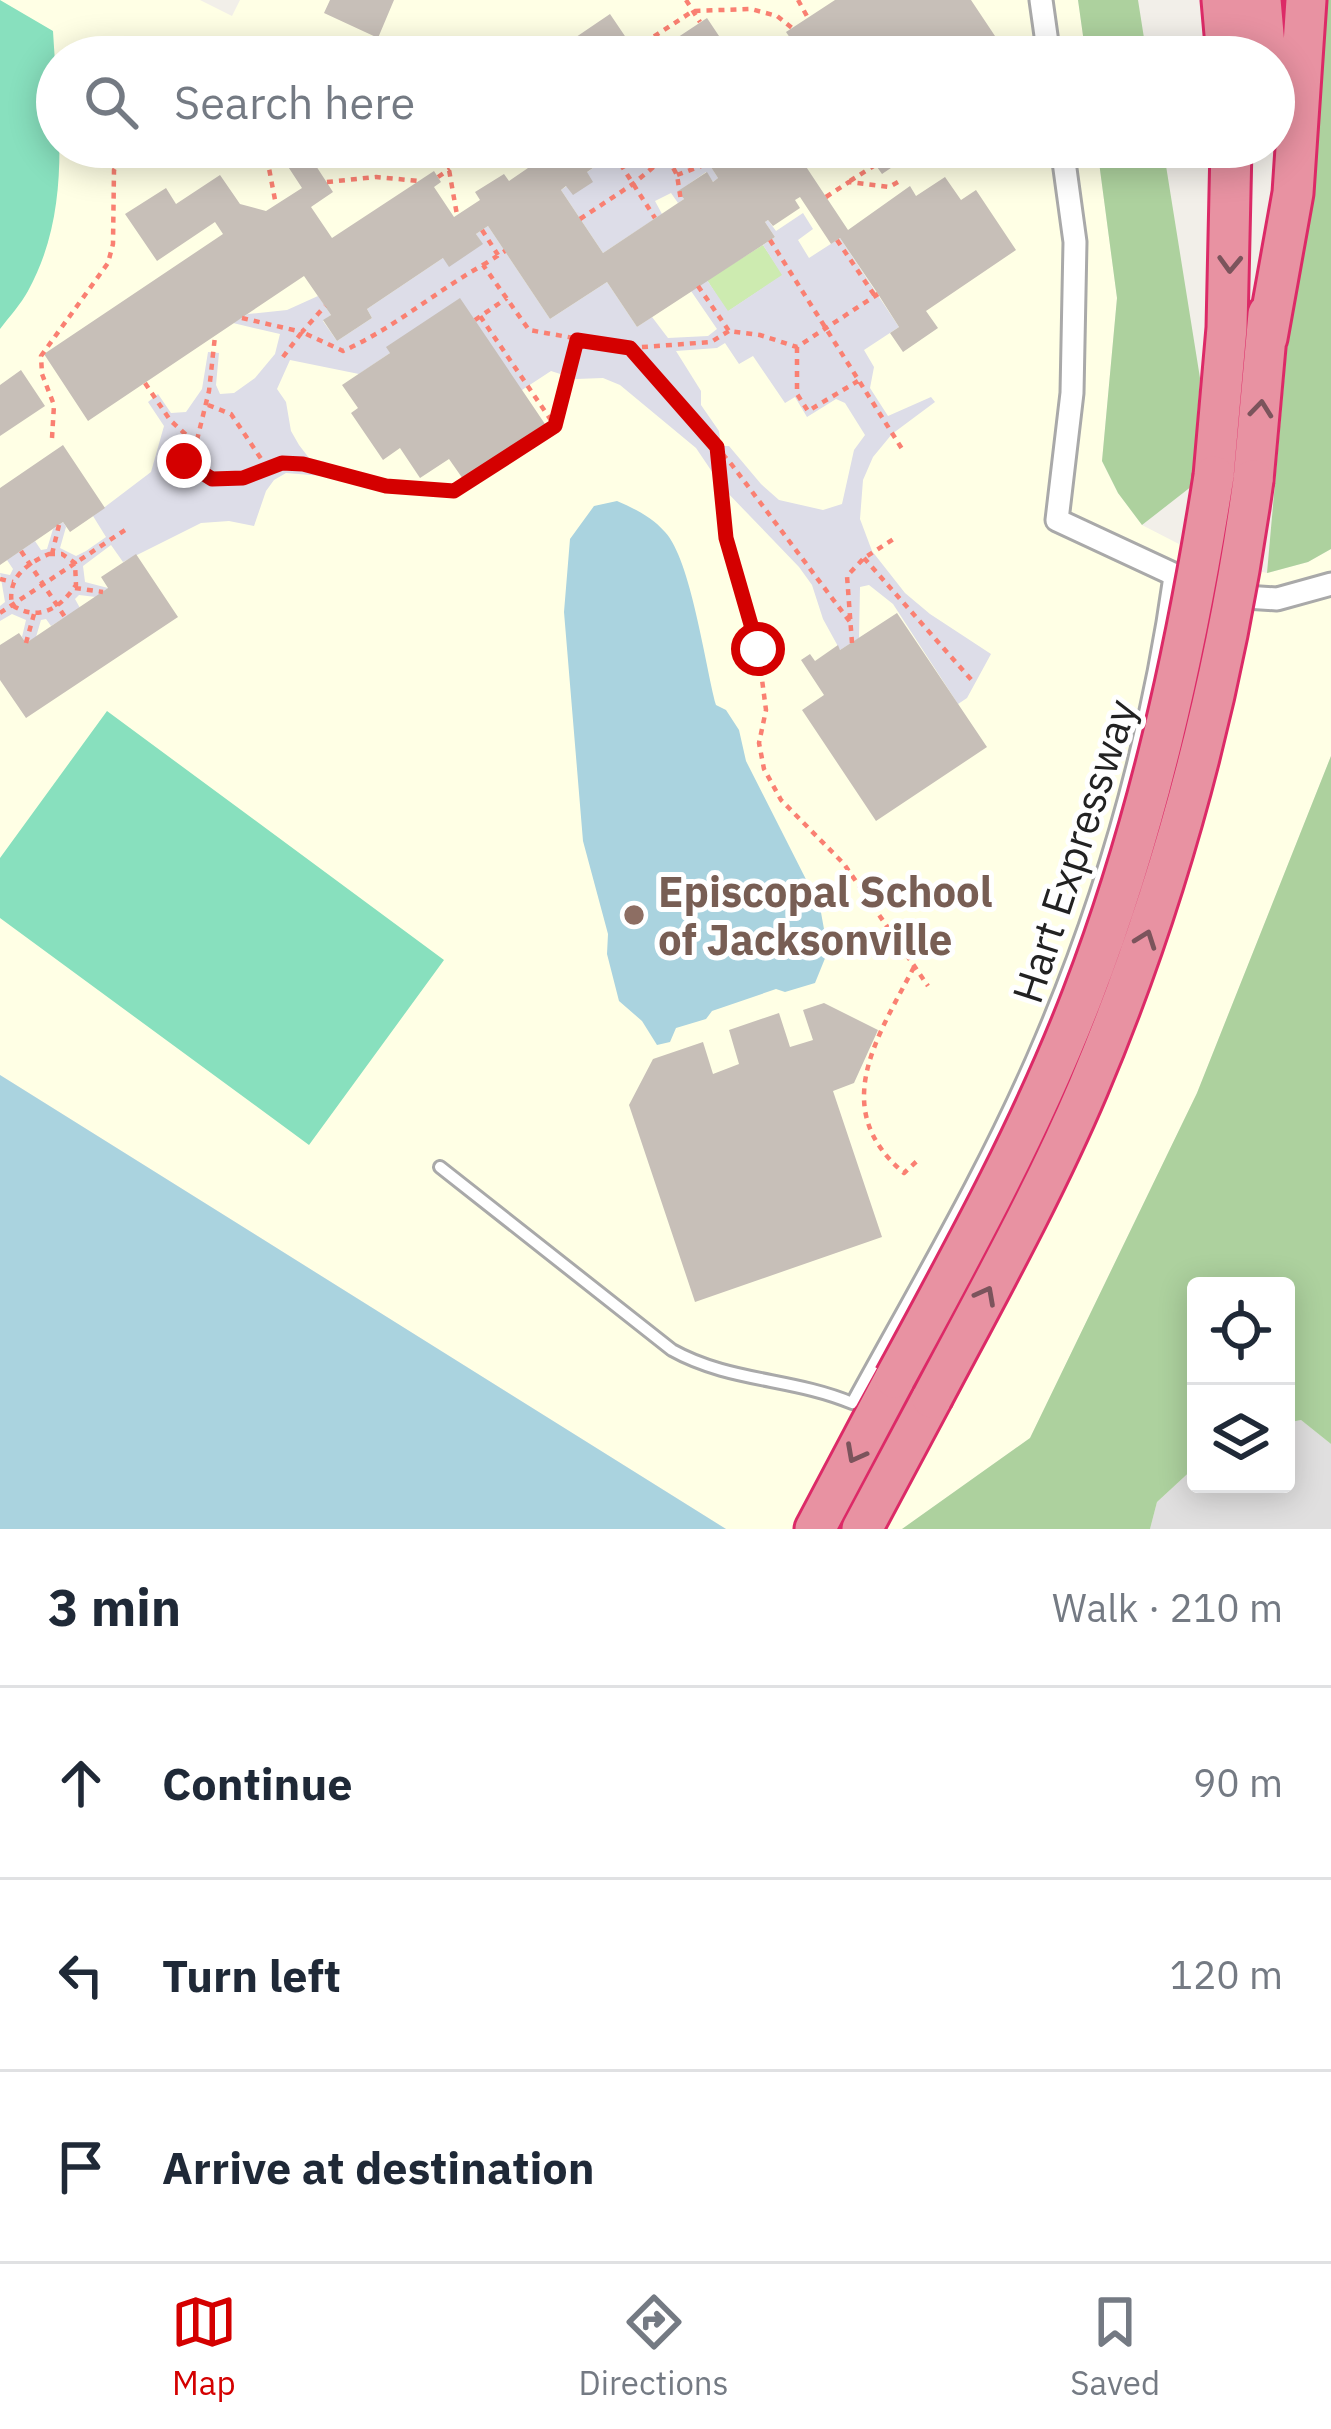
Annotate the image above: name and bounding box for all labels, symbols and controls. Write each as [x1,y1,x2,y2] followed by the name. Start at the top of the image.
[36,36,1295,168] search box
[78,69,144,135] icon: search
[174,73,415,131] text: Search here
[1217,255,1243,274] one-way arrow
[1247,399,1273,419] one-way arrow
[157,434,211,488] route end
[731,622,785,676] route start
[999,692,1149,1010] street label: Hart Expressway
[658,864,993,967] place label: Episcopal School of Jacksonville
[621,902,647,928] marker: Episcopal School of Jacksonville
[1132,930,1156,951] one-way arrow
[1187,1277,1295,1493] map controls
[1187,1277,1295,1385] button: locate
[972,1285,995,1307] one-way arrow
[1187,1385,1295,1493] button: layers
[846,1441,869,1462] one-way arrow
[48,1574,181,1640] text: 3 min
[1052,1582,1283,1633] text: Walk · 210 m
[48,1750,114,1816] icon: ahead
[162,1754,353,1812] text: Continue
[1193,1757,1283,1808] text: 90 m
[48,1942,114,2008] icon: left
[162,1946,341,2004] text: Turn left
[1170,1949,1283,2000] text: 120 m
[48,2134,114,2200] icon: arrive
[162,2138,595,2196] text: Arrive at destination
[171,2289,237,2404] tab: Map
[579,2289,729,2404] tab: Directions
[1070,2289,1160,2404] tab: Saved

